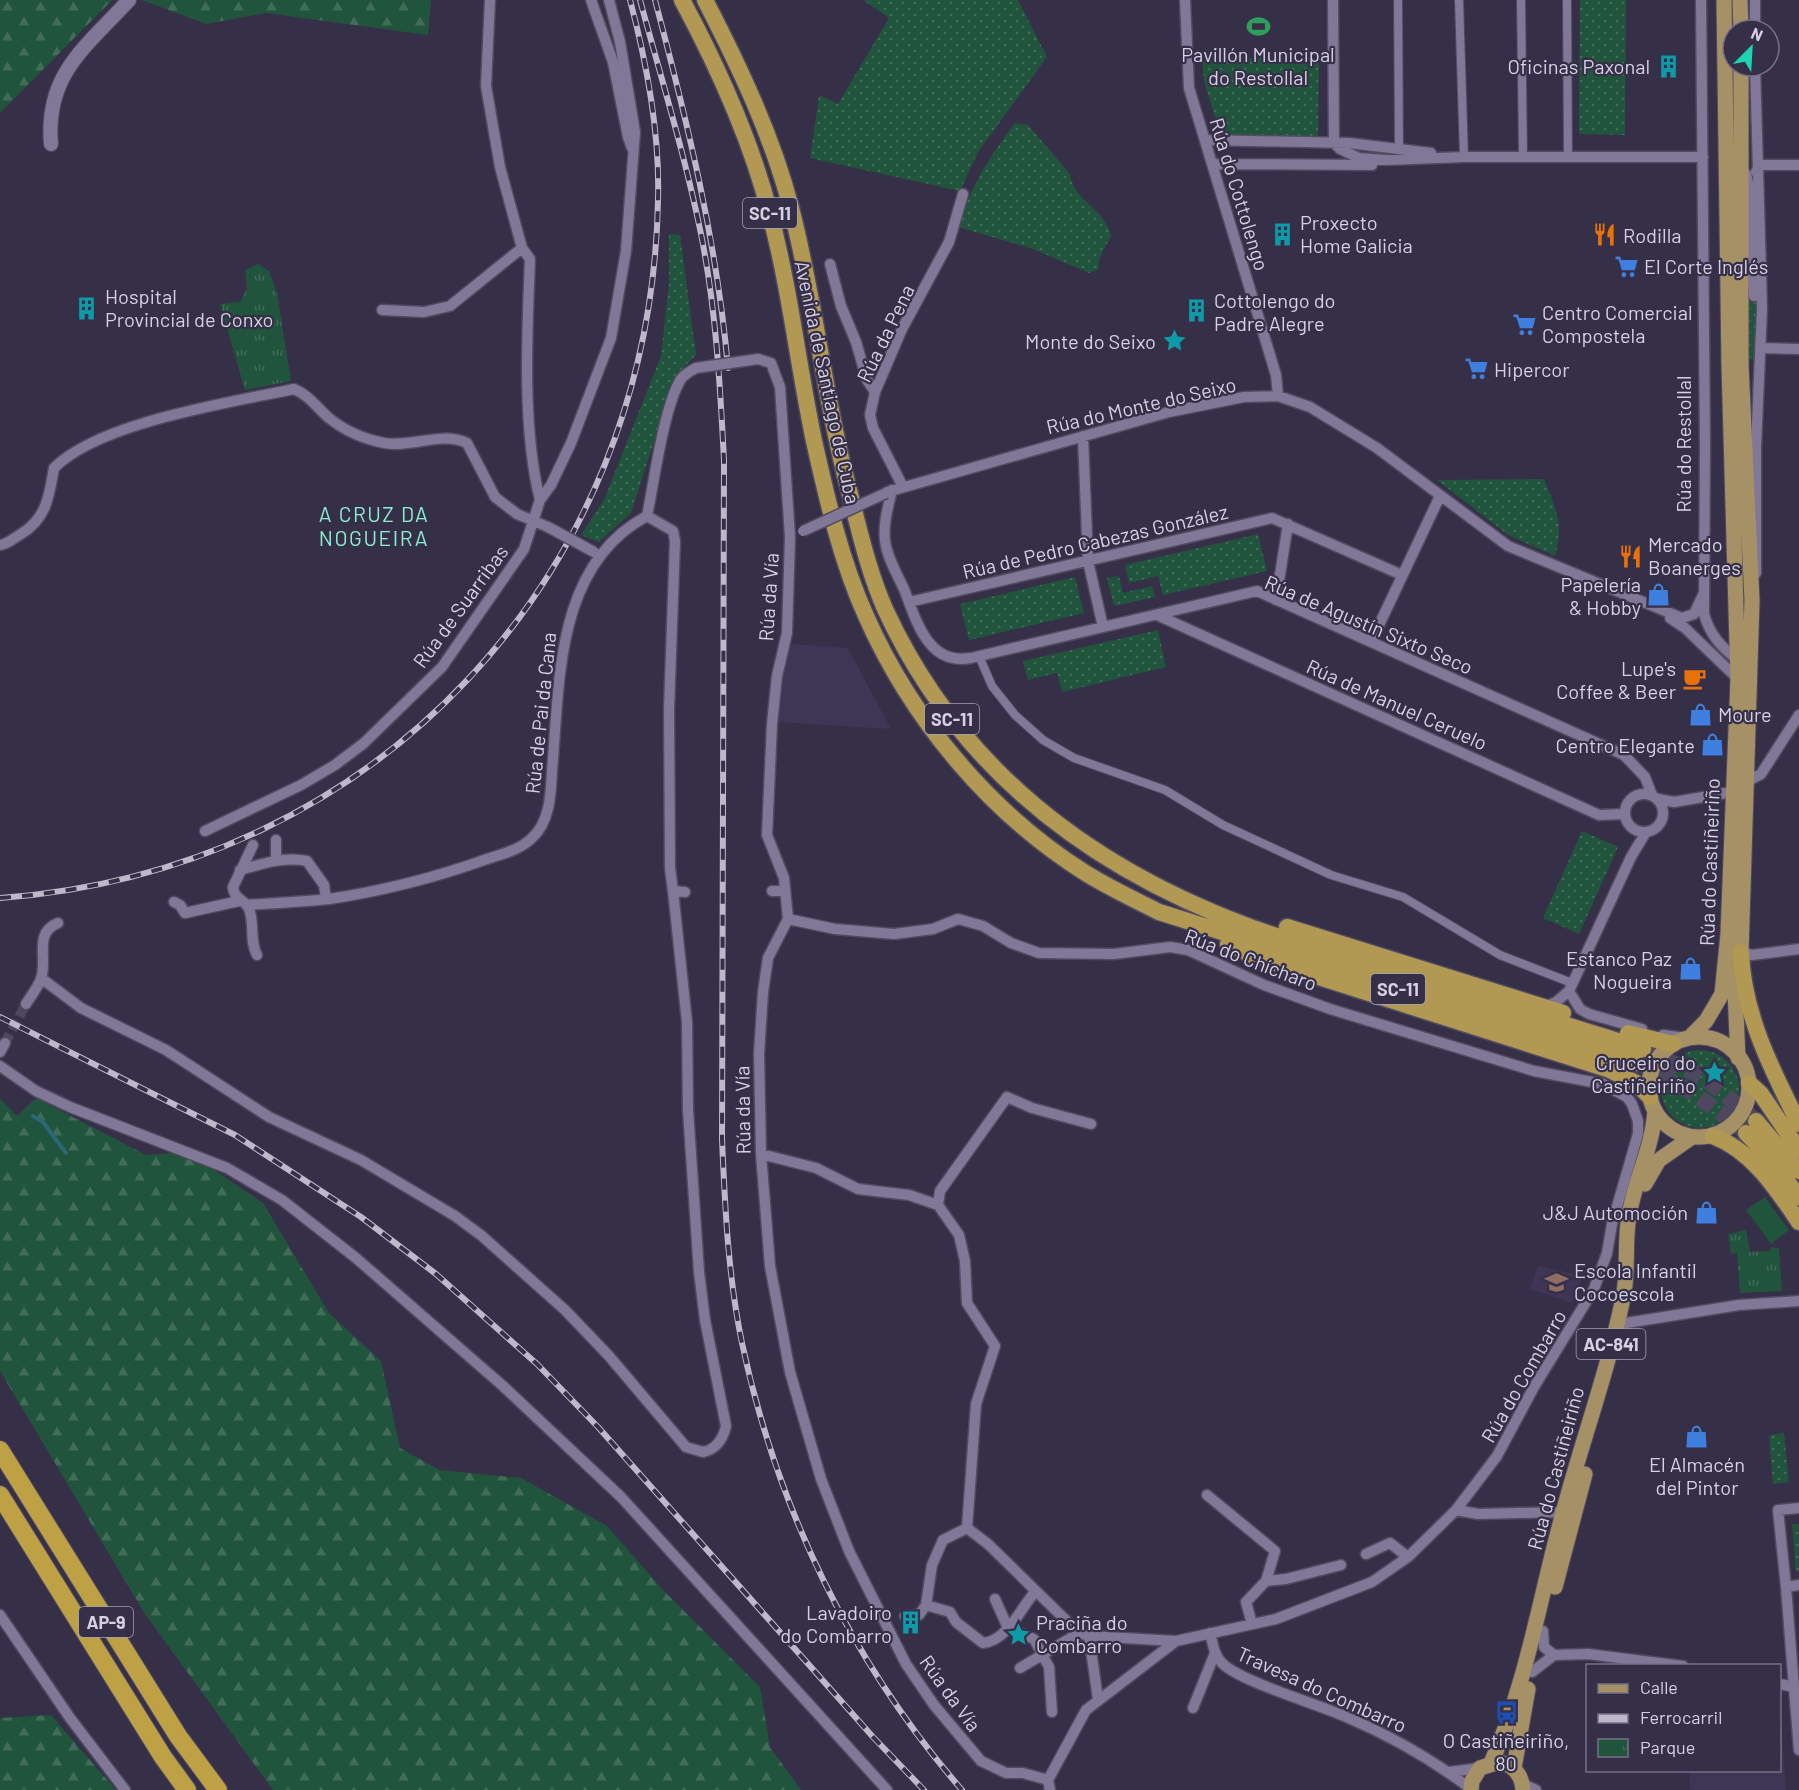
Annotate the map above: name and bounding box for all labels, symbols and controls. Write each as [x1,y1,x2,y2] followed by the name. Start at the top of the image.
[1245,13,1271,39] sports icon: Pavillón Municipal do Restollal
[1721,18,1781,78] north arrow
[1749,23,1766,45] text: N
[1181,42,1335,89] place label: Pavillón Municipal do Restollal
[1655,53,1681,79] building icon: Oficinas Paxonal
[1508,54,1650,78] place label: Oficinas Paxonal
[1205,115,1275,273] street label: Rúa do Cottolengo
[743,198,797,228] road number: SC-11
[1300,210,1413,257] place label: Proxecto Home Galicia
[1269,221,1295,247] building icon: Proxecto Home Galicia
[1592,222,1618,248] restaurant icon: Rodilla
[1623,223,1682,247] place label: Rodilla
[1613,253,1639,279] supermarket icon: El Corte Inglés
[1644,254,1768,278] place label: El Corte Inglés
[790,258,866,506] street label: Avenida de Santiago de Cuba
[851,280,919,386] street label: Rúa da Pena
[105,284,273,331] place label: Hospital Provincial de Conxo
[1214,288,1336,335] place label: Cottolengo do Padre Alegre
[74,295,100,321] building icon: Hospital Provincial de Conxo
[1183,298,1209,324] building icon: Cottolengo do Padre Alegre
[1542,300,1693,347] place label: Centro Comercial Compostela
[1511,311,1537,337] supermarket icon: Centro Comercial Compostela
[1161,328,1187,354] place icon: Monte do Seixo
[1025,329,1156,353] place label: Monte do Seixo
[1463,356,1489,382] supermarket icon: Hipercor
[1494,357,1569,381] place label: Hipercor
[1044,371,1238,439] street label: Rúa do Monte do Seixo
[1671,375,1695,513] street label: Rúa do Restollal
[960,499,1230,583] street label: Rúa de Pedro Cabezas González
[319,501,429,550] district label: A CRUZ DA NOGUEIRA
[1648,532,1741,579] place label: Mercado Boanerges
[407,540,513,672] street label: Rúa de Suarribas
[1617,543,1643,569] restaurant icon: Mercado Boanerges
[753,552,783,642] street label: Rúa da Vía
[1261,569,1477,679] street label: Rúa de Agustín Sixto Seco
[1560,572,1641,619] place label: Papelería & Hobby
[1646,582,1672,608] shop icon: Papelería & Hobby
[520,631,560,795] street label: Rúa de Pai da Cana
[1303,653,1491,755] street label: Rúa de Manuel Ceruelo
[1556,656,1676,703] place label: Lupe's Coffee & Beer
[1681,666,1707,692] cafe icon: Lupe's Coffee & Beer
[1687,701,1713,727] shop icon: Moure
[1718,702,1772,726] place label: Moure
[925,704,979,734] road number: SC-11
[1700,732,1726,758] shop icon: Centro Elegante
[1555,733,1695,757] place label: Centro Elegante
[1694,778,1724,946] street label: Rúa do Castiñeiriño
[1181,923,1321,995] street label: Rúa do Chícharo
[1566,946,1672,993] place label: Estanco Paz Nogueira
[1677,956,1703,982] shop icon: Estanco Paz Nogueira
[1371,974,1425,1004] road number: SC-11
[1591,1050,1696,1097] place label: Cruceiro do Castiñeiriño
[1701,1060,1727,1086] place icon: Cruceiro do Castiñeiriño
[729,1065,755,1155] street label: Rúa da Vía
[1693,1199,1719,1225] shop icon: J&J Automoción
[1543,1200,1688,1224] place label: J&J Automoción
[1574,1258,1696,1305] place label: Escola Infantil Cocoescola
[1543,1269,1569,1295] school or university icon: Escola Infantil Cocoescola
[1475,1305,1571,1447] street label: Rúa do Combarro
[1576,1329,1646,1359] road number: AC-841
[1522,1384,1588,1552] street label: Rúa do Castiñeiriño
[1684,1423,1710,1449] shop icon: El Almacén del Pintor
[1649,1452,1745,1499] place label: El Almacén del Pintor
[780,1600,892,1647] place label: Lavadoiro do Combarro
[79,1607,133,1637] road number: AP-9
[897,1610,923,1636] building icon: Lavadoiro do Combarro
[1036,1610,1128,1657] place label: Praciña do Combarro
[1005,1621,1031,1647] place icon: Praciña do Combarro
[1234,1641,1410,1737] street label: Travesa do Combarro
[915,1650,987,1736] street label: Rúa da Vía
[1586,1664,1781,1772] legend
[1640,1676,1678,1698] text: Calle
[1493,1700,1519,1726] bus stop icon: O Castiñeiriño, 80
[1640,1706,1722,1728] text: Ferrocarril
[1443,1728,1569,1775] place label: O Castiñeiriño, 80
[1640,1736,1695,1758] text: Parque

